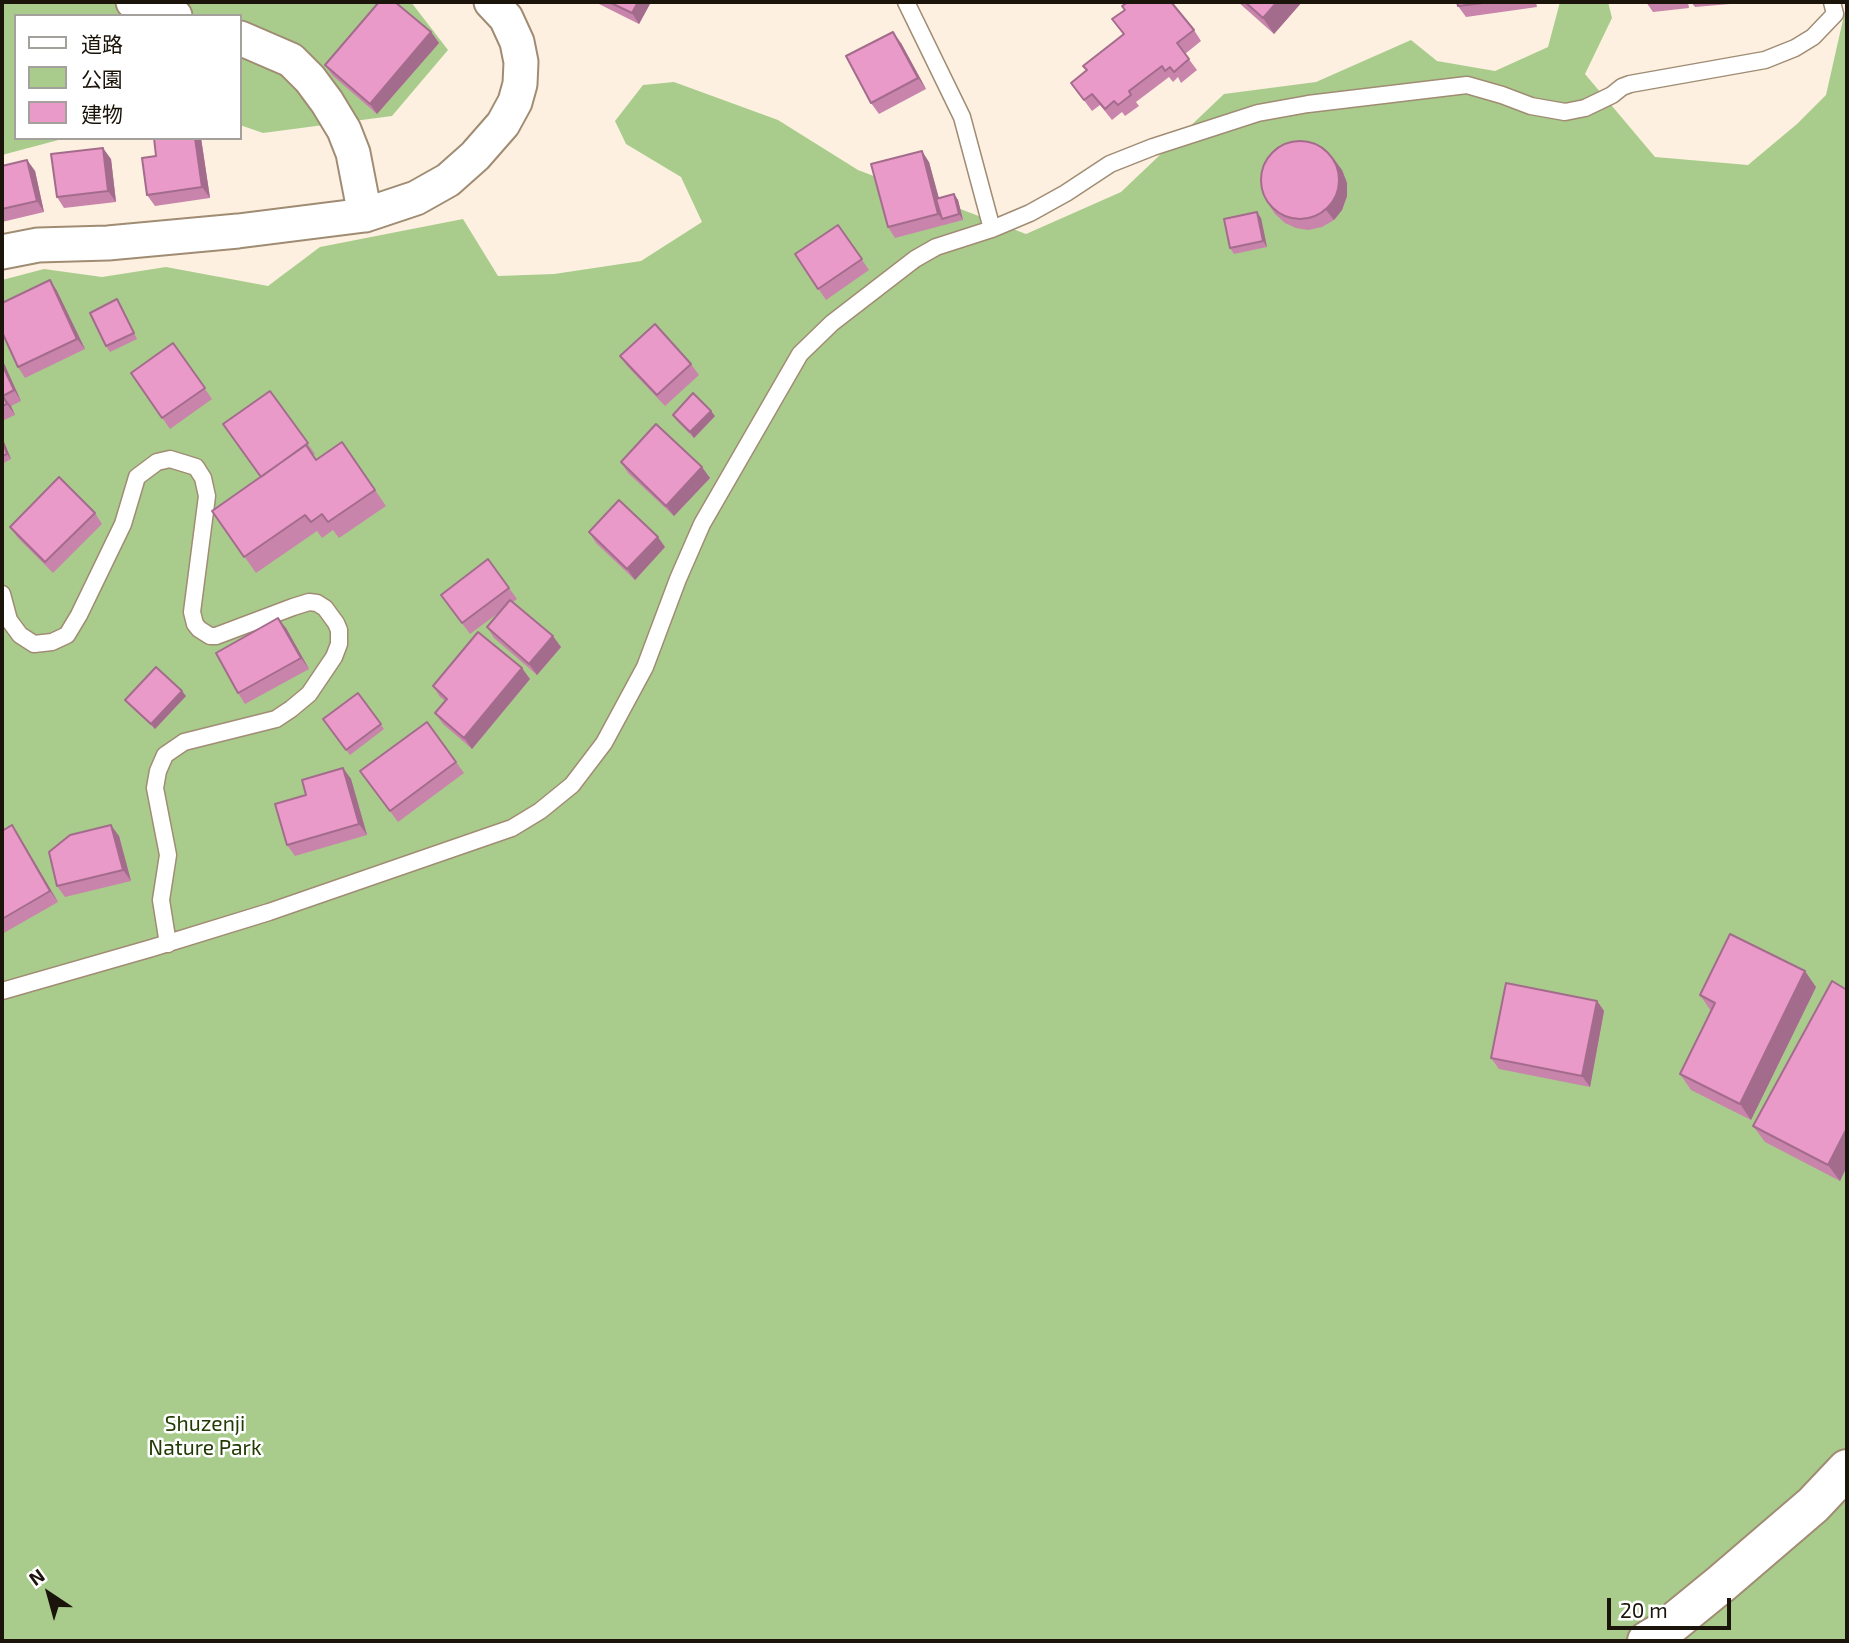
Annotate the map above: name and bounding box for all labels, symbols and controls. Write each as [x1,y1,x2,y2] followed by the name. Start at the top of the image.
[14,14,242,140] legend
[81,31,123,56] text: 道路
[81,66,123,91] text: 公園
[81,101,123,126] text: 建物
[148,1411,262,1461] park label: Shuzenji Nature Park
[14,1559,84,1629] north arrow
[24,1563,49,1590] text: N
[1611,1584,1735,1628] scale bar
[1620,1597,1668,1622] text: 20 m

